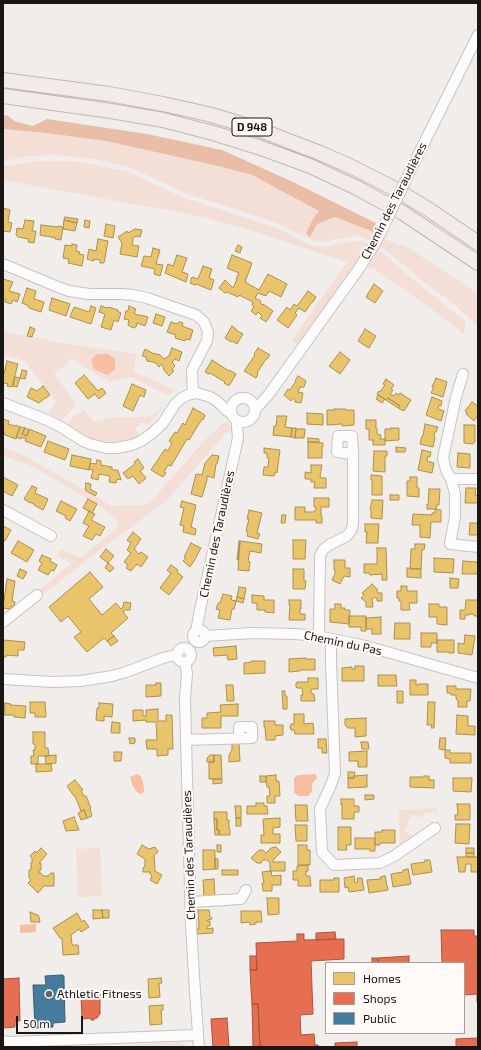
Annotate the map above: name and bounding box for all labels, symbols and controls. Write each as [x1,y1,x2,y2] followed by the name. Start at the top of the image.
[232,118,272,136] road number: D 948
[358,140,430,262] street label: Chemin des Taraudières
[196,469,238,599] street label: Chemin des Taraudières
[303,628,383,658] street label: Chemin du Pas
[180,790,198,920] street label: Chemin des Taraudières
[325,962,465,1034] legend
[363,971,401,985] text: Homes
[57,987,142,1001] place label: Athletic Fitness
[44,989,54,999] marker: Athletic Fitness
[363,991,397,1005] text: Shops
[18,1008,85,1034] scale bar
[363,1011,396,1025] text: Public
[23,1016,50,1030] text: 50 m

